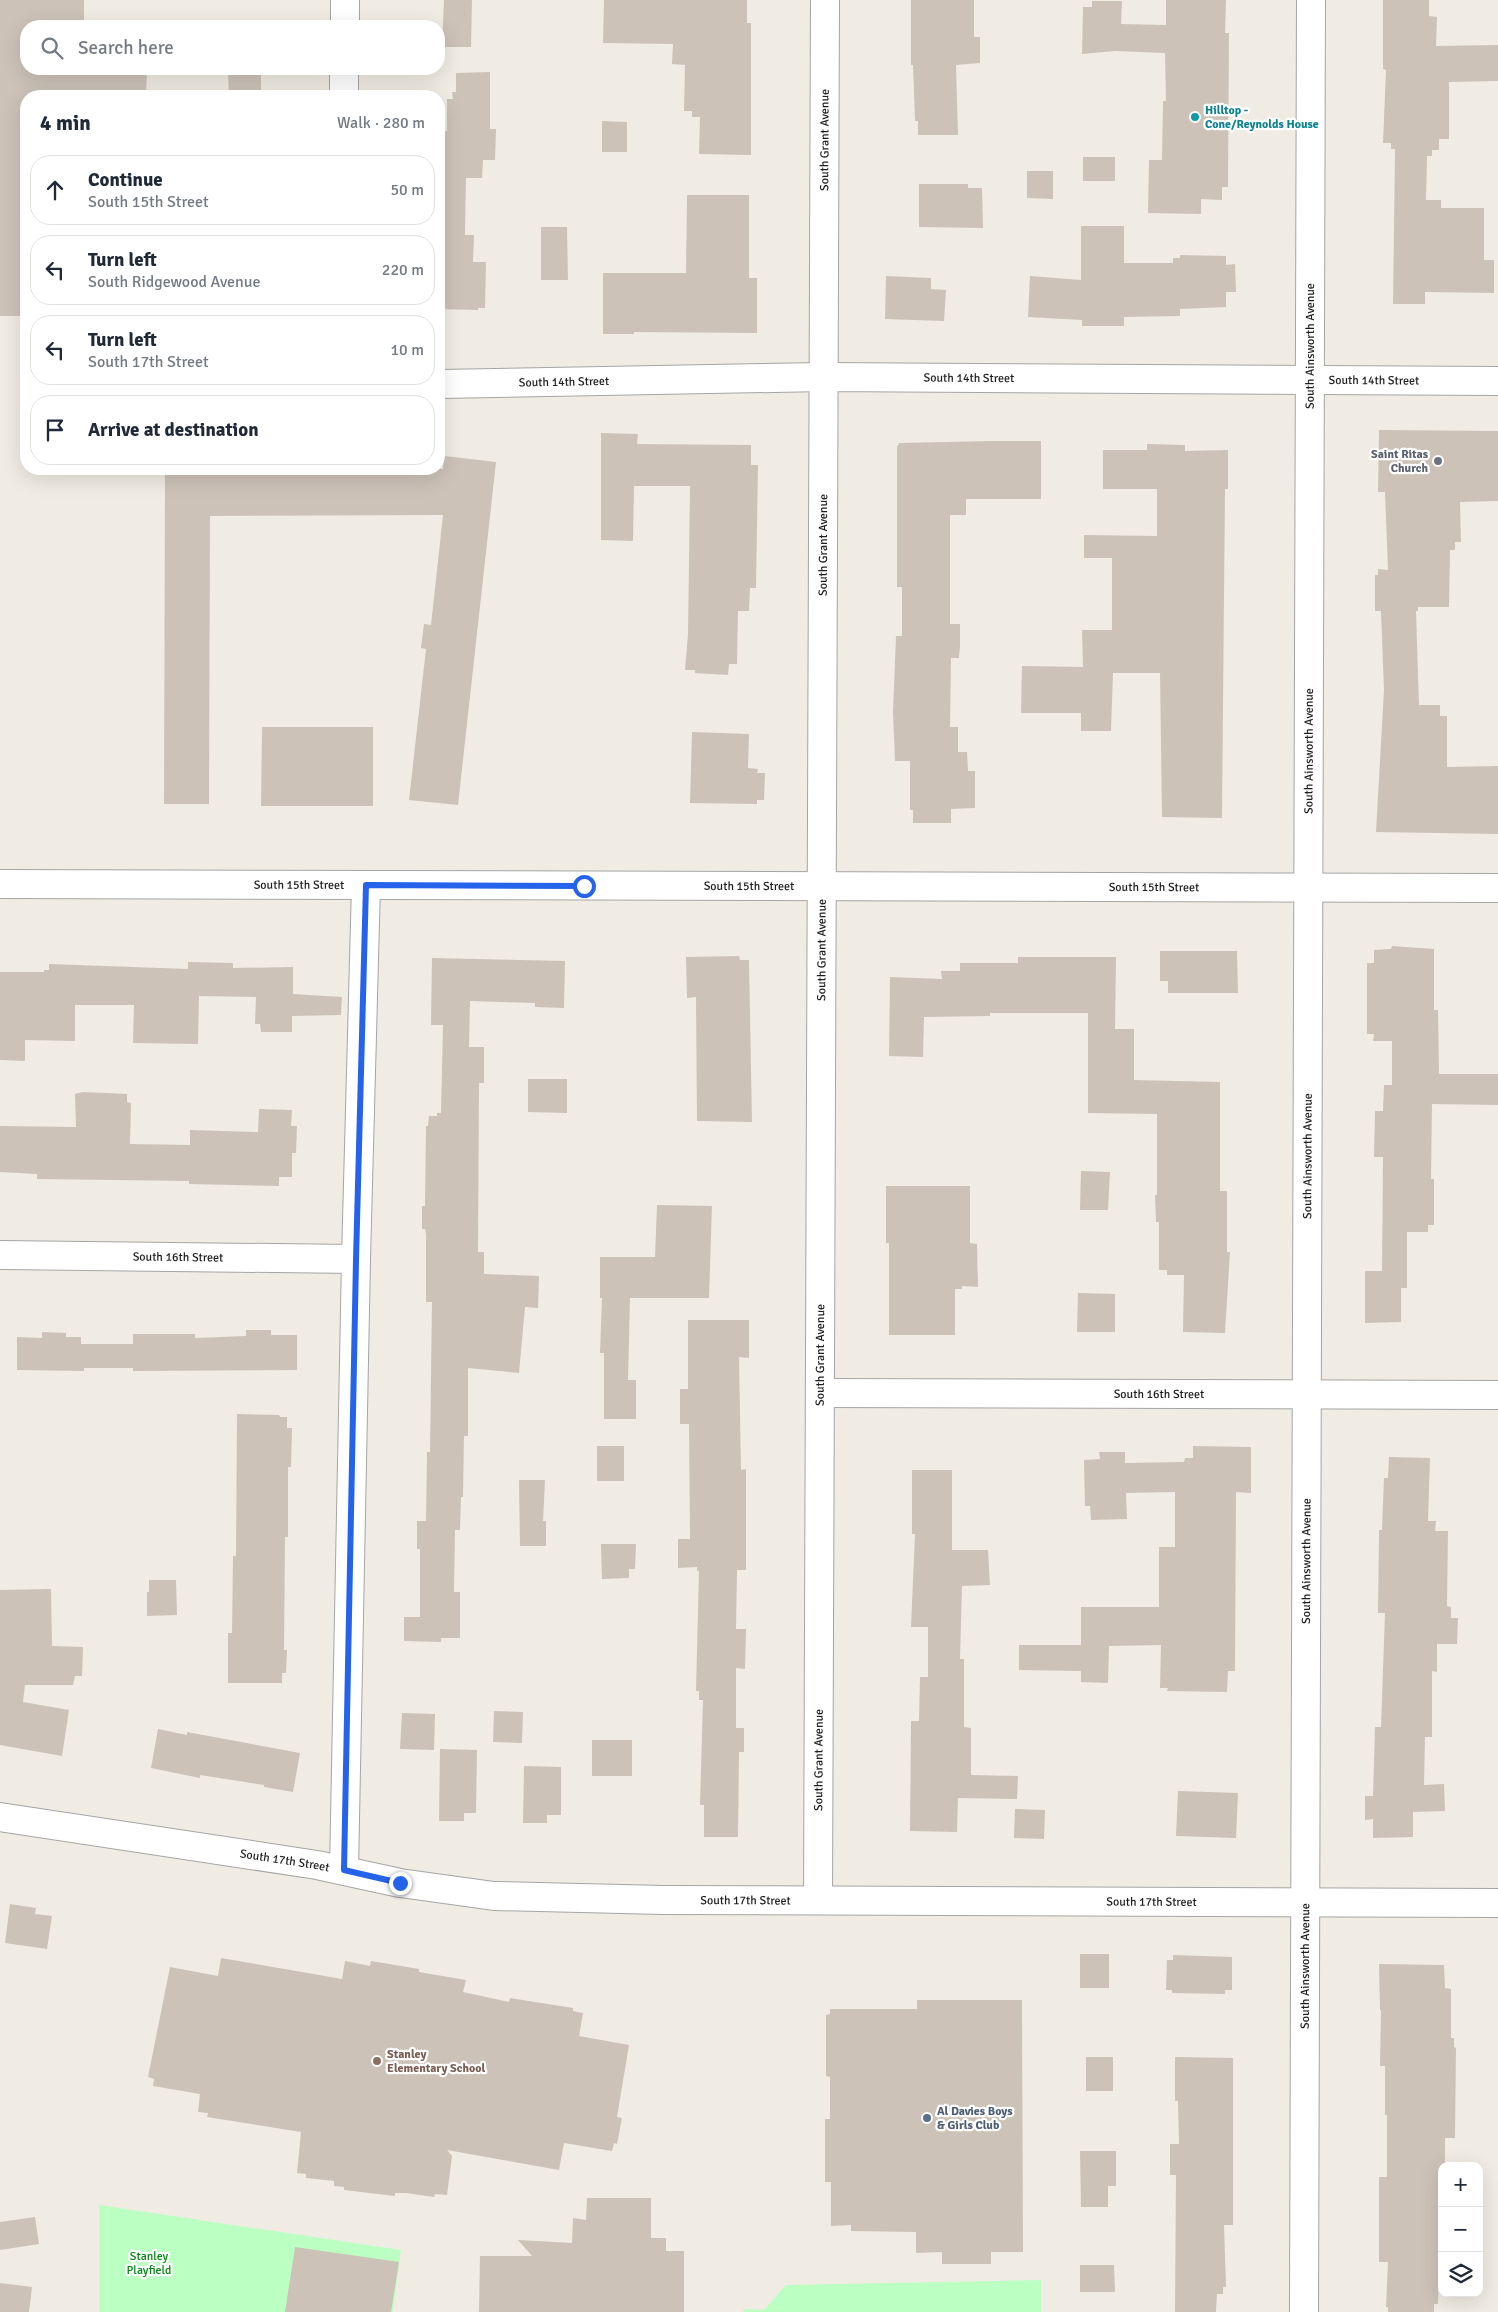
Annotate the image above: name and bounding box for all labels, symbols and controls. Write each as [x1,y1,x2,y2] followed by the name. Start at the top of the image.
[20,20,445,75] search box
[38,34,66,62] icon: search
[78,36,174,60] text: Search here
[817,89,833,191] street label: South Grant Avenue
[1205,103,1319,132] place label: Hilltop - Cone/Reynolds House
[40,110,91,136] text: 4 min
[1189,111,1201,123] marker: Hilltop - Cone/Reynolds House
[337,113,425,133] text: Walk · 280 m
[88,168,163,192] text: Continue
[41,176,69,204] icon: ahead
[390,180,424,200] text: 50 m
[88,192,209,212] text: South 15th Street
[88,248,157,272] text: Turn left
[41,256,69,284] icon: left
[382,260,424,280] text: 220 m
[88,272,261,292] text: South Ridgewood Avenue
[1303,283,1318,409] street label: South Ainsworth Avenue
[88,328,157,352] text: Turn left
[41,336,69,364] icon: left
[390,340,424,360] text: 10 m
[88,352,209,372] text: South 17th Street
[924,371,1014,386] street label: South 14th Street
[1329,373,1419,389] street label: South 14th Street
[519,374,609,391] street label: South 14th Street
[41,416,69,444] icon: arrive
[88,418,259,442] text: Arrive at destination
[1371,447,1429,476] place label: Saint Ritas Church
[1432,455,1444,467] marker: Saint Ritas Church
[816,494,831,596] street label: South Grant Avenue
[1302,688,1317,814] street label: South Ainsworth Avenue
[573,875,596,898] route start
[254,878,344,893] street label: South 15th Street
[704,879,794,894] street label: South 15th Street
[1109,880,1199,895] street label: South 15th Street
[814,899,830,1001] street label: South Grant Avenue
[1300,1093,1316,1219] street label: South Ainsworth Avenue
[133,1249,223,1266] street label: South 16th Street
[813,1304,828,1406] street label: South Grant Avenue
[1114,1387,1204,1402] street label: South 16th Street
[1299,1498,1314,1624] street label: South Ainsworth Avenue
[811,1709,827,1811] street label: South Grant Avenue
[239,1846,331,1876] street label: South 17th Street
[389,1872,412,1895] route end
[700,1893,791,1908] street label: South 17th Street
[1106,1895,1197,1910] street label: South 17th Street
[1298,1903,1313,2029] street label: South Ainsworth Avenue
[387,2047,486,2076] place label: Stanley Elementary School
[371,2055,383,2067] marker: Stanley Elementary School
[937,2104,1013,2133] place label: Al Davies Boys & Girls Club
[921,2112,933,2124] marker: Al Davies Boys & Girls Club
[1438,2162,1483,2297] map controls
[1438,2162,1483,2207] button: +
[1438,2207,1483,2252] button: −
[127,2249,171,2278] park label: Stanley Playfield
[1438,2252,1483,2297] button: layers

